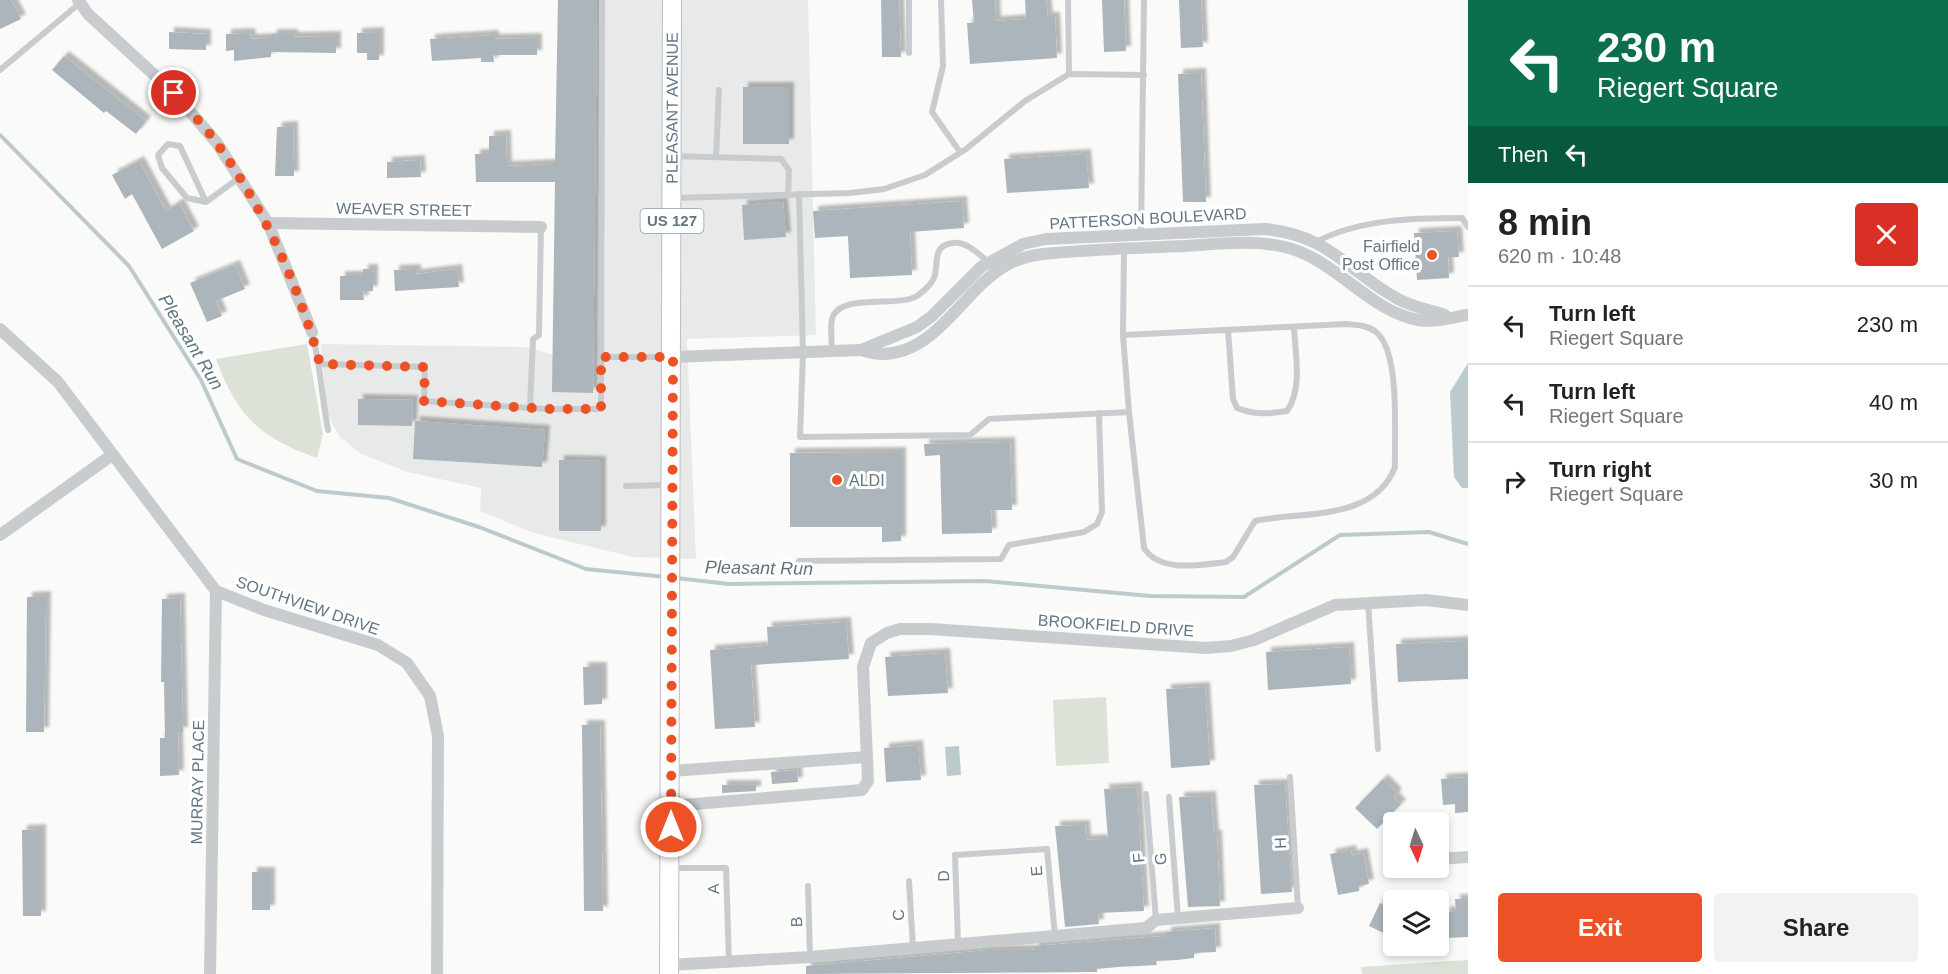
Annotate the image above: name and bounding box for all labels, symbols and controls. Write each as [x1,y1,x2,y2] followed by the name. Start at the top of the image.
[1498,24,1576,102] icon: left
[1597,24,1716,71] text: 230 m
[663,32,681,184] street label: PLEASANT AVENUE
[148,67,199,118] pin
[1597,73,1779,103] text: Riegert Square
[157,76,190,109] icon: arrive
[1560,138,1593,171] icon: left
[1498,142,1548,167] text: Then
[336,200,472,219] street label: WEAVER STREET
[1498,202,1592,243] text: 8 min
[1855,203,1918,266] button: close
[1049,205,1247,232] street label: PATTERSON BOULEVARD
[640,209,704,233] road number: US 127
[1342,238,1420,273] place label: Fairfield Post Office
[1498,245,1621,267] text: 620 m · 10:48
[1425,248,1439,262] marker: Fairfield Post Office
[155,291,227,393] water label: Pleasant Run
[1549,301,1635,326] text: Turn left
[1498,309,1531,342] icon: left
[1857,312,1918,337] text: 230 m
[1549,327,1684,349] text: Riegert Square
[1549,379,1635,404] text: Turn left
[1498,387,1531,420] icon: left
[1869,390,1918,415] text: 40 m
[1549,405,1684,427] text: Riegert Square
[1549,457,1651,482] text: Turn right
[1498,465,1531,498] icon: right
[1869,468,1918,493] text: 30 m
[849,472,885,489] place label: ALDI
[830,473,844,487] marker: ALDI
[1549,483,1684,505] text: Riegert Square
[705,557,813,579] water label: Pleasant Run
[234,573,382,638] street label: SOUTHVIEW DRIVE
[1037,612,1195,639] street label: BROOKFIELD DRIVE
[188,719,207,845] street label: MURRAY PLACE
[639,795,703,859] position arrow
[1383,812,1449,878] north arrow
[1383,812,1449,956] map controls
[1272,837,1289,849] street label: H
[1130,852,1147,864] street label: F
[1152,852,1169,866] street label: G
[1028,865,1045,877] street label: E
[935,870,952,882] street label: D
[705,883,722,895] street label: A
[1383,890,1449,956] button: layers
[1498,893,1702,962] button: Exit
[1714,893,1918,962] button: Share
[890,909,907,921] street label: C
[788,916,805,928] street label: B

